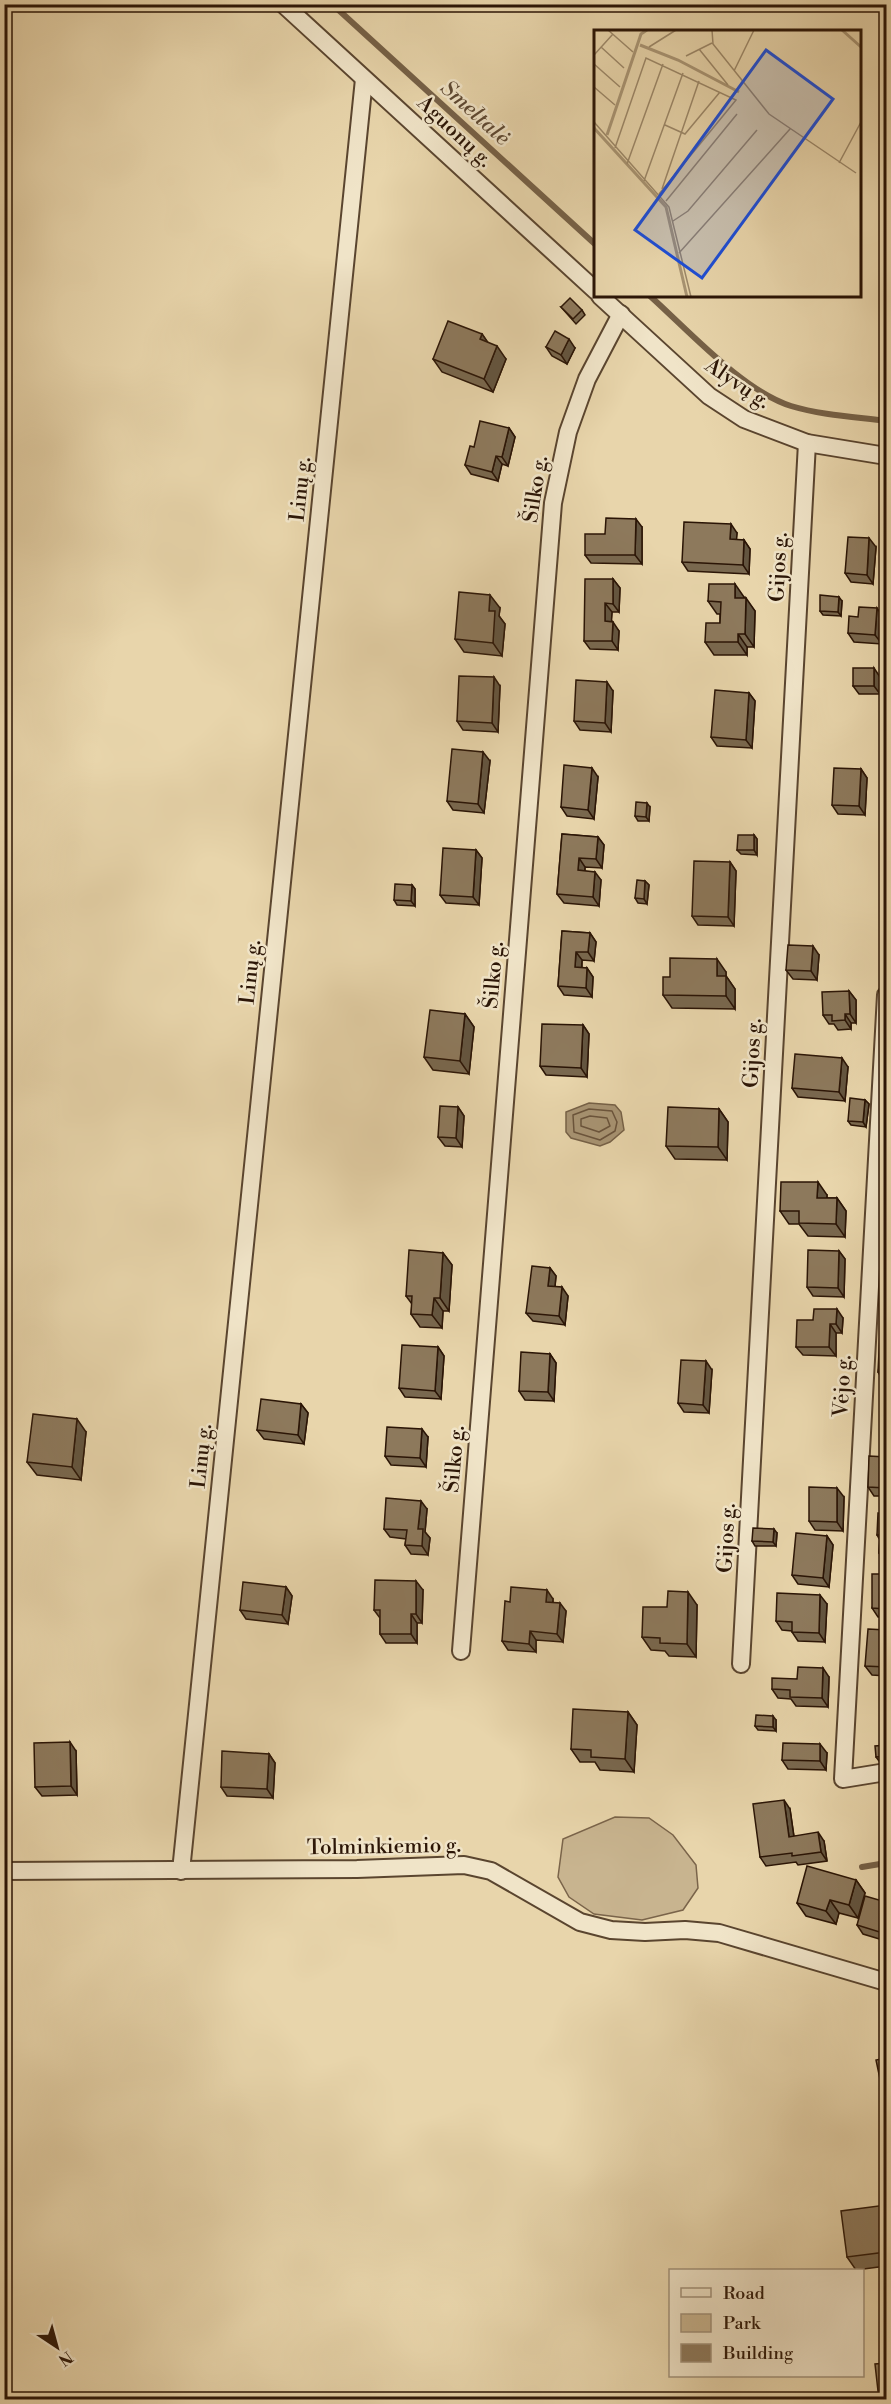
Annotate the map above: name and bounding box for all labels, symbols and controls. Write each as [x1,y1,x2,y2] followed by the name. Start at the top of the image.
[594,30,861,297] inset map
[435,75,515,151] water label: Smeltalė
[410,90,497,173] street label: Aguonų g.
[699,352,775,415] street label: Alyvų g.
[515,453,554,524] street label: Šilko g.
[285,455,317,523] street label: Linų g.
[764,532,794,602] street label: Gijos g.
[235,938,267,1006] street label: Linų g.
[475,940,510,1010] street label: Šilko g.
[738,1018,768,1088] street label: Gijos g.
[828,1354,858,1419] street label: Vėjo g.
[186,1422,218,1490] street label: Linų g.
[436,1424,471,1494] street label: Šilko g.
[712,1503,742,1573] street label: Gijos g.
[307,1833,461,1861] street label: Tolminkiemio g.
[669,2269,864,2377] legend
[723,2282,766,2305] text: Road
[723,2312,762,2335] text: Park
[27,2317,87,2377] north arrow
[722,2342,794,2365] text: Building
[54,2347,76,2370] text: N

